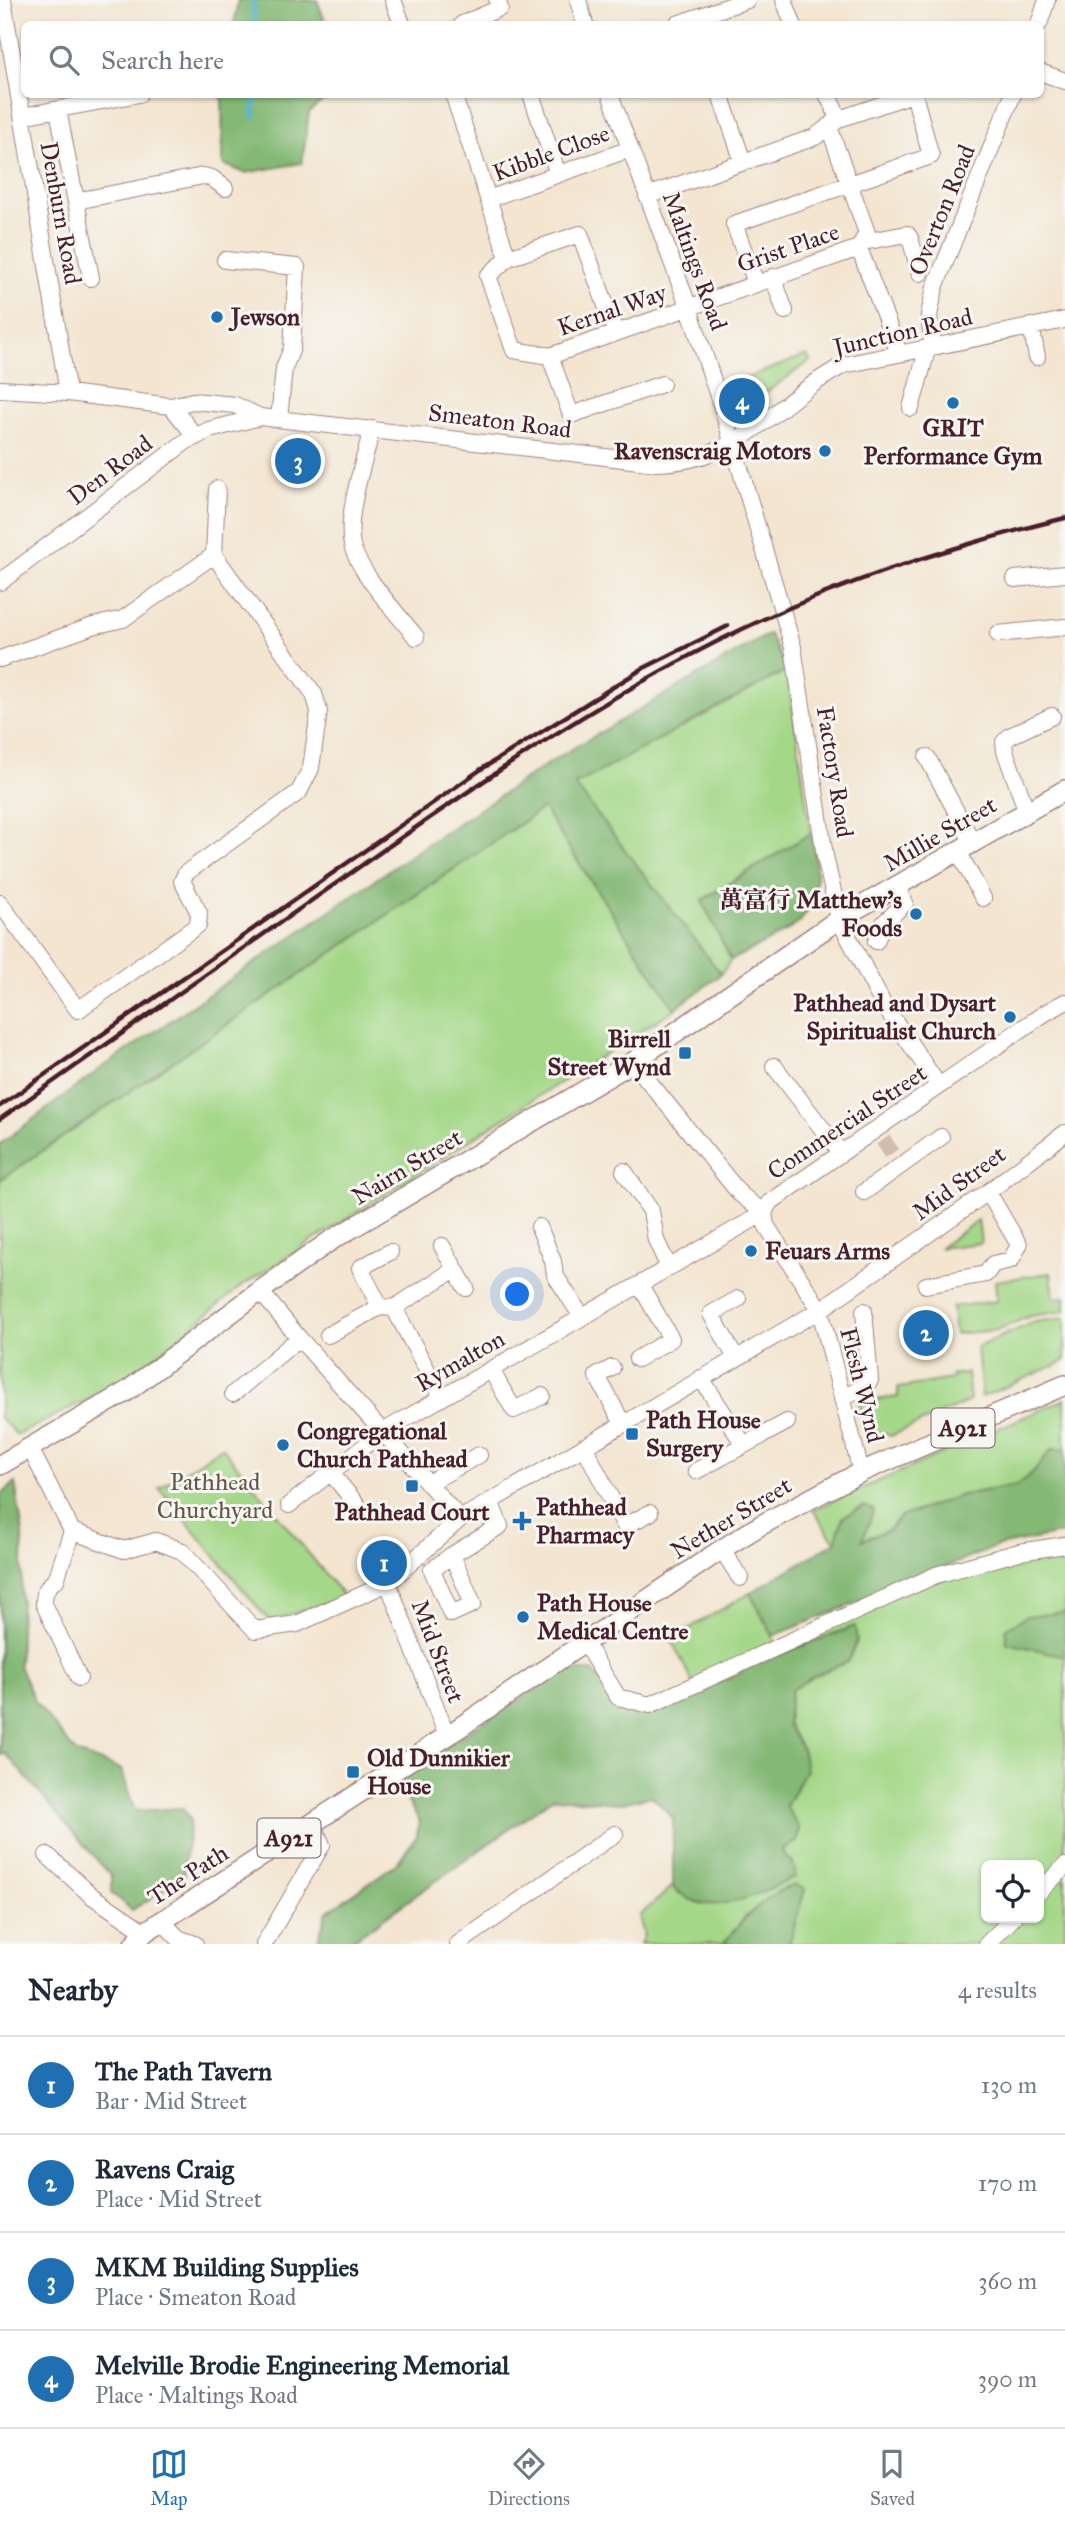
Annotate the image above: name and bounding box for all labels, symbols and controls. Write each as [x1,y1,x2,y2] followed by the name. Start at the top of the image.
[21,21,1044,98] search box
[45,41,83,79] icon: search
[101,44,224,76] text: Search here
[489,118,613,188] street label: Kibble Close
[34,139,88,287] street label: Denburn Road
[902,140,982,280] street label: Overton Road
[656,187,734,335] street label: Maltings Road
[733,217,843,279] street label: Grist Place
[554,277,671,343] street label: Kernal Way
[828,301,975,363] street label: Junction Road
[228,302,300,332] place label: Jewson
[209,309,225,325] marker: Jewson
[719,375,765,427] pin: 4
[945,395,961,411] marker: GRIT Performance Gym
[427,397,573,445] street label: Smeaton Road
[864,413,1043,471] place label: GRIT Performance Gym
[62,428,158,512] street label: Den Road
[275,435,321,487] pin: 3
[614,436,811,466] place label: Ravenscraig Motors
[817,443,833,459] marker: Ravenscraig Motors
[810,704,860,840] street label: Factory Road
[878,789,1002,878] street label: Millie Street
[719,885,902,943] place label: 萬富行 Matthew's Foods
[908,906,924,922] marker: 萬富行 Matthew's Foods
[793,988,997,1046] place label: Pathhead and Dysart Spiritualist Church
[1002,1009,1018,1025] marker: Pathhead and Dysart Spiritualist Church
[547,1024,672,1082] place label: Birrell Street Wynd
[677,1045,693,1061] marker: Birrell Street Wynd
[762,1057,933,1186] street label: Commercial Street
[346,1122,468,1212] street label: Nairn Street
[906,1139,1012,1227] street label: Mid Street
[765,1236,890,1266] place label: Feuars Arms
[743,1243,759,1259] marker: Feuars Arms
[500,1277,534,1311] your location
[903,1307,949,1359] pin: 2
[410,1323,510,1398] street label: Rymalton
[833,1324,891,1446] street label: Flesh Wynd
[646,1405,761,1463] place label: Path House Surgery
[932,1408,995,1448] road number: A921
[297,1416,469,1474] place label: Congregational Church Pathhead
[624,1426,640,1442] marker: Path House Surgery
[275,1437,291,1453] marker: Congregational Church Pathhead
[157,1467,273,1525] park label: Pathhead Churchyard
[665,1470,797,1566] street label: Nether Street
[404,1478,420,1494] marker: Pathhead Court
[536,1492,636,1550] place label: Pathhead Pharmacy
[335,1497,490,1527] place label: Pathhead Court
[514,1513,530,1529] marker: Pathhead Pharmacy
[361,1537,407,1589] pin: 1
[537,1588,689,1646] place label: Path House Medical Centre
[405,1595,472,1707] street label: Mid Street
[515,1609,531,1625] marker: Path House Medical Centre
[367,1743,511,1801] place label: Old Dunnikier House
[345,1764,361,1780] marker: Old Dunnikier House
[258,1818,320,1857] road number: A921
[142,1838,234,1912] street label: The Path
[981,1860,1044,1923] map controls
[981,1860,1044,1923] button: locate
[28,1972,118,2008] text: Nearby
[958,1976,1037,2004] text: 4 results
[95,2055,272,2087] text: The Path Tavern
[46,2071,56,2099] text: 1
[981,2071,1037,2099] text: 130 m
[95,2087,247,2115] text: Bar · Mid Street
[95,2153,234,2185] text: Ravens Craig
[45,2169,57,2197] text: 2
[978,2169,1037,2197] text: 170 m
[95,2185,262,2213] text: Place · Mid Street
[95,2251,359,2283] text: MKM Building Supplies
[46,2267,56,2295] text: 3
[978,2267,1037,2295] text: 360 m
[95,2283,296,2311] text: Place · Smeaton Road
[95,2349,509,2381] text: Melville Brodie Engineering Memorial
[45,2365,57,2393] text: 4
[978,2365,1037,2393] text: 390 m
[95,2381,298,2409] text: Place · Maltings Road
[150,2445,188,2510] tab: Map
[488,2445,570,2510] tab: Directions
[870,2445,915,2510] tab: Saved

